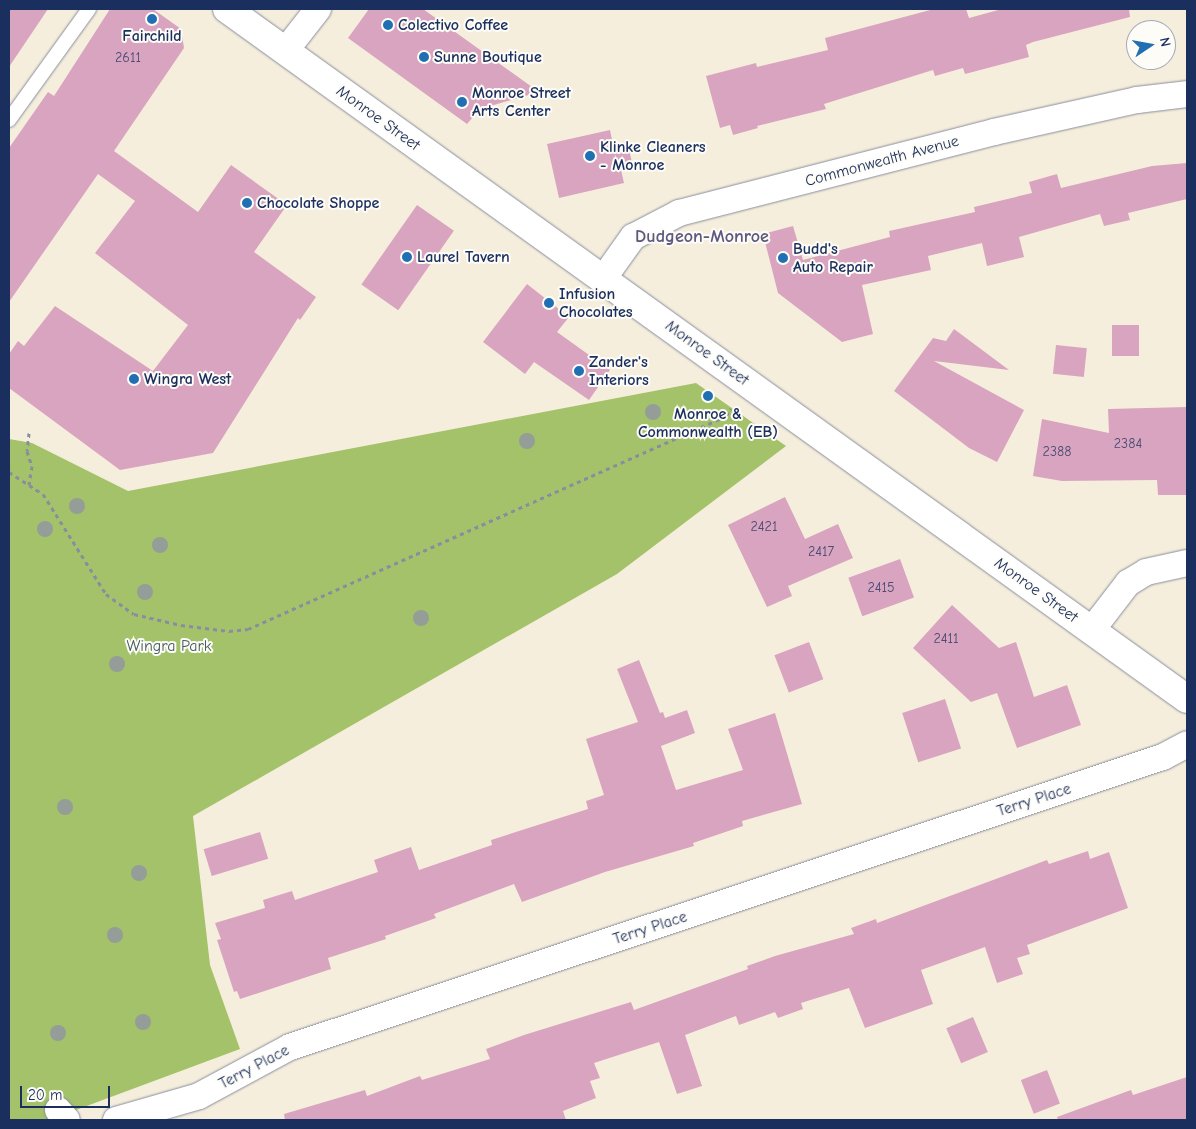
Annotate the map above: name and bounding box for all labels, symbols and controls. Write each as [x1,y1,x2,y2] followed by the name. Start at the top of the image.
[146,13,158,25] marker: Fairchild
[398,15,508,35] place label: Colectivo Coffee
[382,19,394,31] marker: Colectivo Coffee
[1126,20,1176,70] north arrow
[122,26,182,46] place label: Fairchild
[1156,36,1174,48] text: N
[434,47,542,67] place label: Sunne Boutique
[115,50,141,66] house number: 2611
[418,51,430,63] marker: Sunne Boutique
[332,81,424,155] street label: Monroe Street
[472,83,571,121] place label: Monroe Street Arts Center
[456,96,468,108] marker: Monroe Street Arts Center
[803,131,961,191] street label: Commonwealth Avenue
[600,137,706,175] place label: Klinke Cleaners - Monroe
[584,150,596,162] marker: Klinke Cleaners - Monroe
[257,193,379,213] place label: Chocolate Shoppe
[241,197,253,209] marker: Chocolate Shoppe
[635,226,769,248] district label: Dudgeon-Monroe
[793,239,873,277] place label: Budd's Auto Repair
[417,247,510,267] place label: Laurel Tavern
[401,251,413,263] marker: Laurel Tavern
[777,252,789,264] marker: Budd's Auto Repair
[559,284,633,322] place label: Infusion Chocolates
[543,297,555,309] marker: Infusion Chocolates
[661,316,753,390] street label: Monroe Street
[589,352,649,390] place label: Zander's Interiors
[573,365,585,377] marker: Zander's Interiors
[144,369,231,389] place label: Wingra West
[128,373,140,385] marker: Wingra West
[702,390,714,402] marker: Monroe & Commonwealth (EB)
[638,404,778,442] place label: Monroe & Commonwealth (EB)
[1114,436,1142,452] house number: 2384
[1043,444,1071,460] house number: 2388
[751,519,777,535] house number: 2421
[808,544,834,560] house number: 2417
[990,553,1082,627] street label: Monroe Street
[867,580,895,596] house number: 2415
[933,631,959,647] house number: 2411
[126,636,212,656] park label: Wingra Park
[995,779,1073,821] street label: Terry Place
[611,907,689,949] street label: Terry Place
[216,1041,292,1093] street label: Terry Place
[22,1076,112,1108] scale bar
[28,1086,62,1104] text: 20 m

